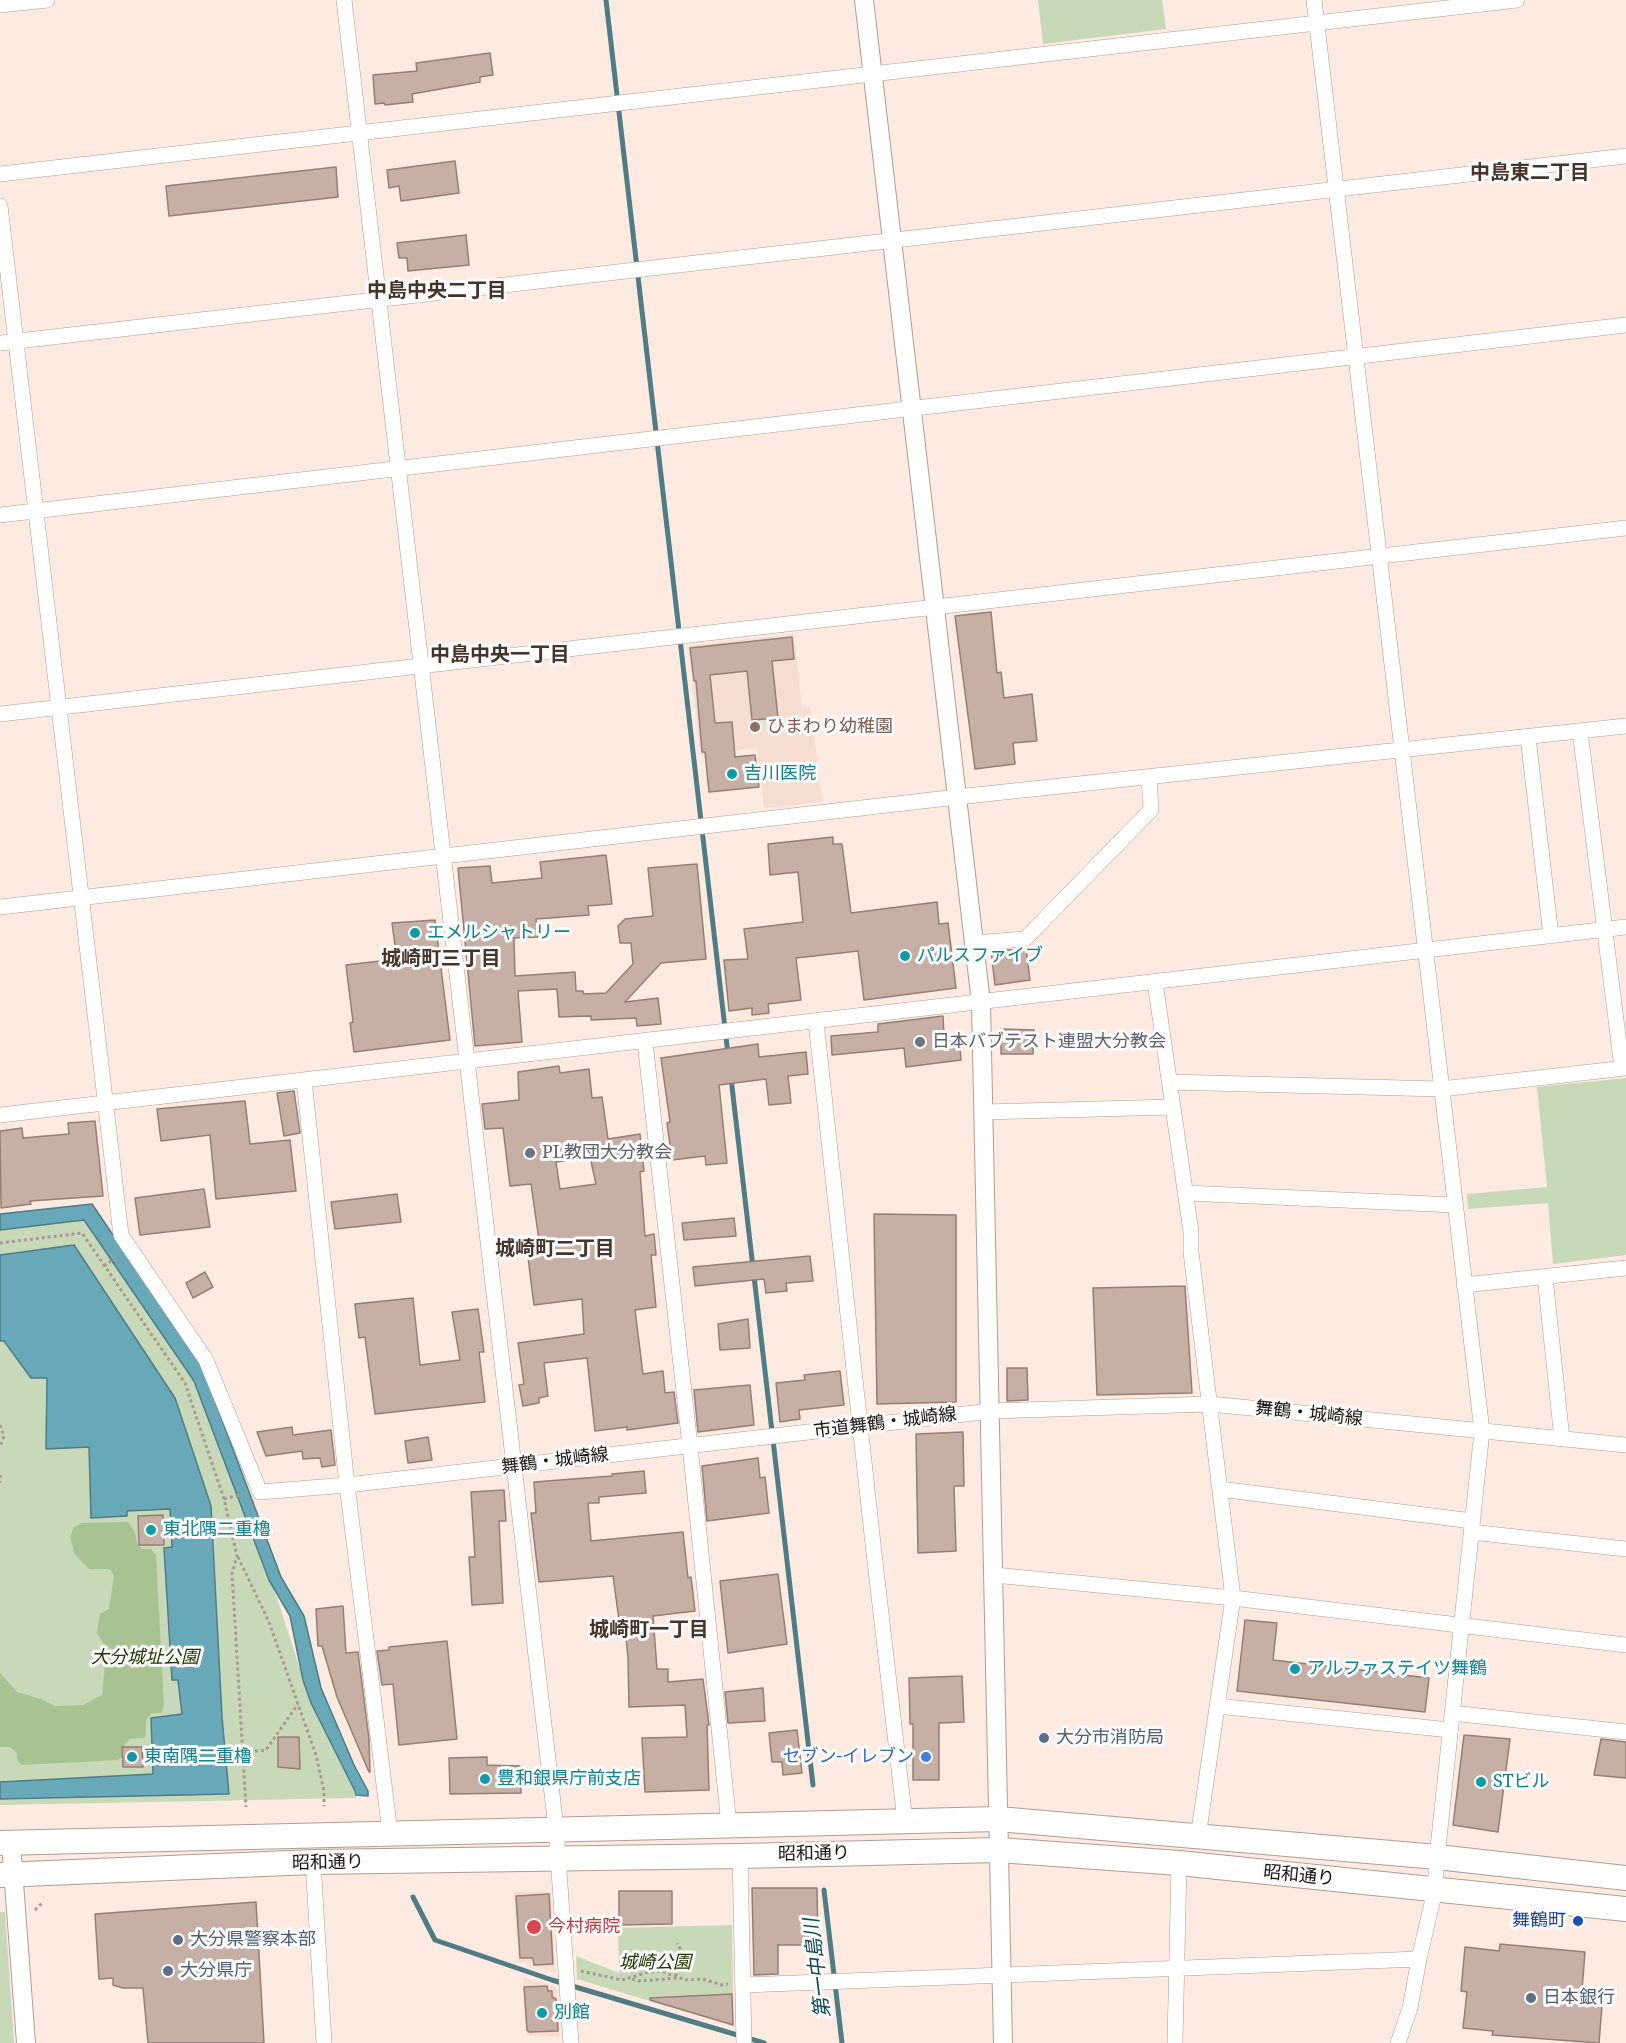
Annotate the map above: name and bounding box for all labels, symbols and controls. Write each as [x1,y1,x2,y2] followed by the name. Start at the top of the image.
[1470,161,1590,185] district label: 中島東二丁目
[367,279,507,303] district label: 中島中央二丁目
[430,643,570,667] district label: 中島中央一丁目
[767,716,893,738] place label: ひまわり幼稚園
[748,720,762,734] marker: ひまわり幼稚園
[744,763,816,785] place label: 吉川医院
[725,767,739,781] marker: 吉川医院
[427,922,571,944] place label: エメルシャトリー
[408,926,422,940] marker: エメルシャトリー
[917,945,1043,967] place label: パルスファイブ
[381,947,501,971] district label: 城崎町三丁目
[898,949,912,963] marker: パルスファイブ
[932,1031,1166,1053] place label: 日本バブテスト連盟大分教会
[913,1035,927,1049] marker: 日本バブテスト連盟大分教会
[542,1142,672,1164] place label: PL教団大分教会
[523,1146,537,1160] marker: PL教団大分教会
[495,1237,615,1261] district label: 城崎町二丁目
[1254,1398,1364,1430] street label: 舞鶴・城崎線
[812,1404,958,1442] street label: 市道舞鶴・城崎線
[500,1444,610,1478] street label: 舞鶴・城崎線
[163,1519,271,1541] place label: 東北隅二重櫓
[144,1523,158,1537] marker: 東北隅二重櫓
[589,1618,709,1642] district label: 城崎町一丁目
[91,1647,199,1669] park label: 大分城址公園
[1307,1658,1487,1680] place label: アルファステイツ舞鶴
[1288,1662,1302,1676] marker: アルファステイツ舞鶴
[1056,1727,1164,1749] place label: 大分市消防局
[1037,1731,1051,1745] marker: 大分市消防局
[144,1746,252,1768] place label: 東南隅二重櫓
[782,1746,914,1768] place label: セブン-イレブン
[125,1750,139,1764] marker: 東南隅二重櫓
[919,1750,933,1764] marker: セブン-イレブン
[497,1768,641,1790] place label: 豊和銀県庁前支店
[1493,1771,1549,1793] place label: STビル
[478,1772,492,1786] marker: 豊和銀県庁前支店
[1474,1775,1488,1789] marker: STビル
[778,1843,850,1865] street label: 昭和通り
[292,1852,364,1874] street label: 昭和通り
[1262,1861,1336,1891] street label: 昭和通り
[1512,1910,1566,1932] place label: 舞鶴町
[1571,1914,1585,1928] marker: 舞鶴町
[548,1916,620,1938] place label: 今村病院
[800,1917,836,2019] water label: 第一中島川
[525,1918,543,1936] marker: 今村病院
[190,1929,316,1951] place label: 大分県警察本部
[171,1933,185,1947] marker: 大分県警察本部
[619,1952,691,1974] park label: 城崎公園
[180,1960,252,1982] place label: 大分県庁
[161,1964,175,1978] marker: 大分県庁
[1543,1987,1615,2009] place label: 日本銀行
[1524,1991,1538,2005] marker: 日本銀行
[554,2002,590,2024] place label: 別館
[535,2006,549,2020] marker: 別館

